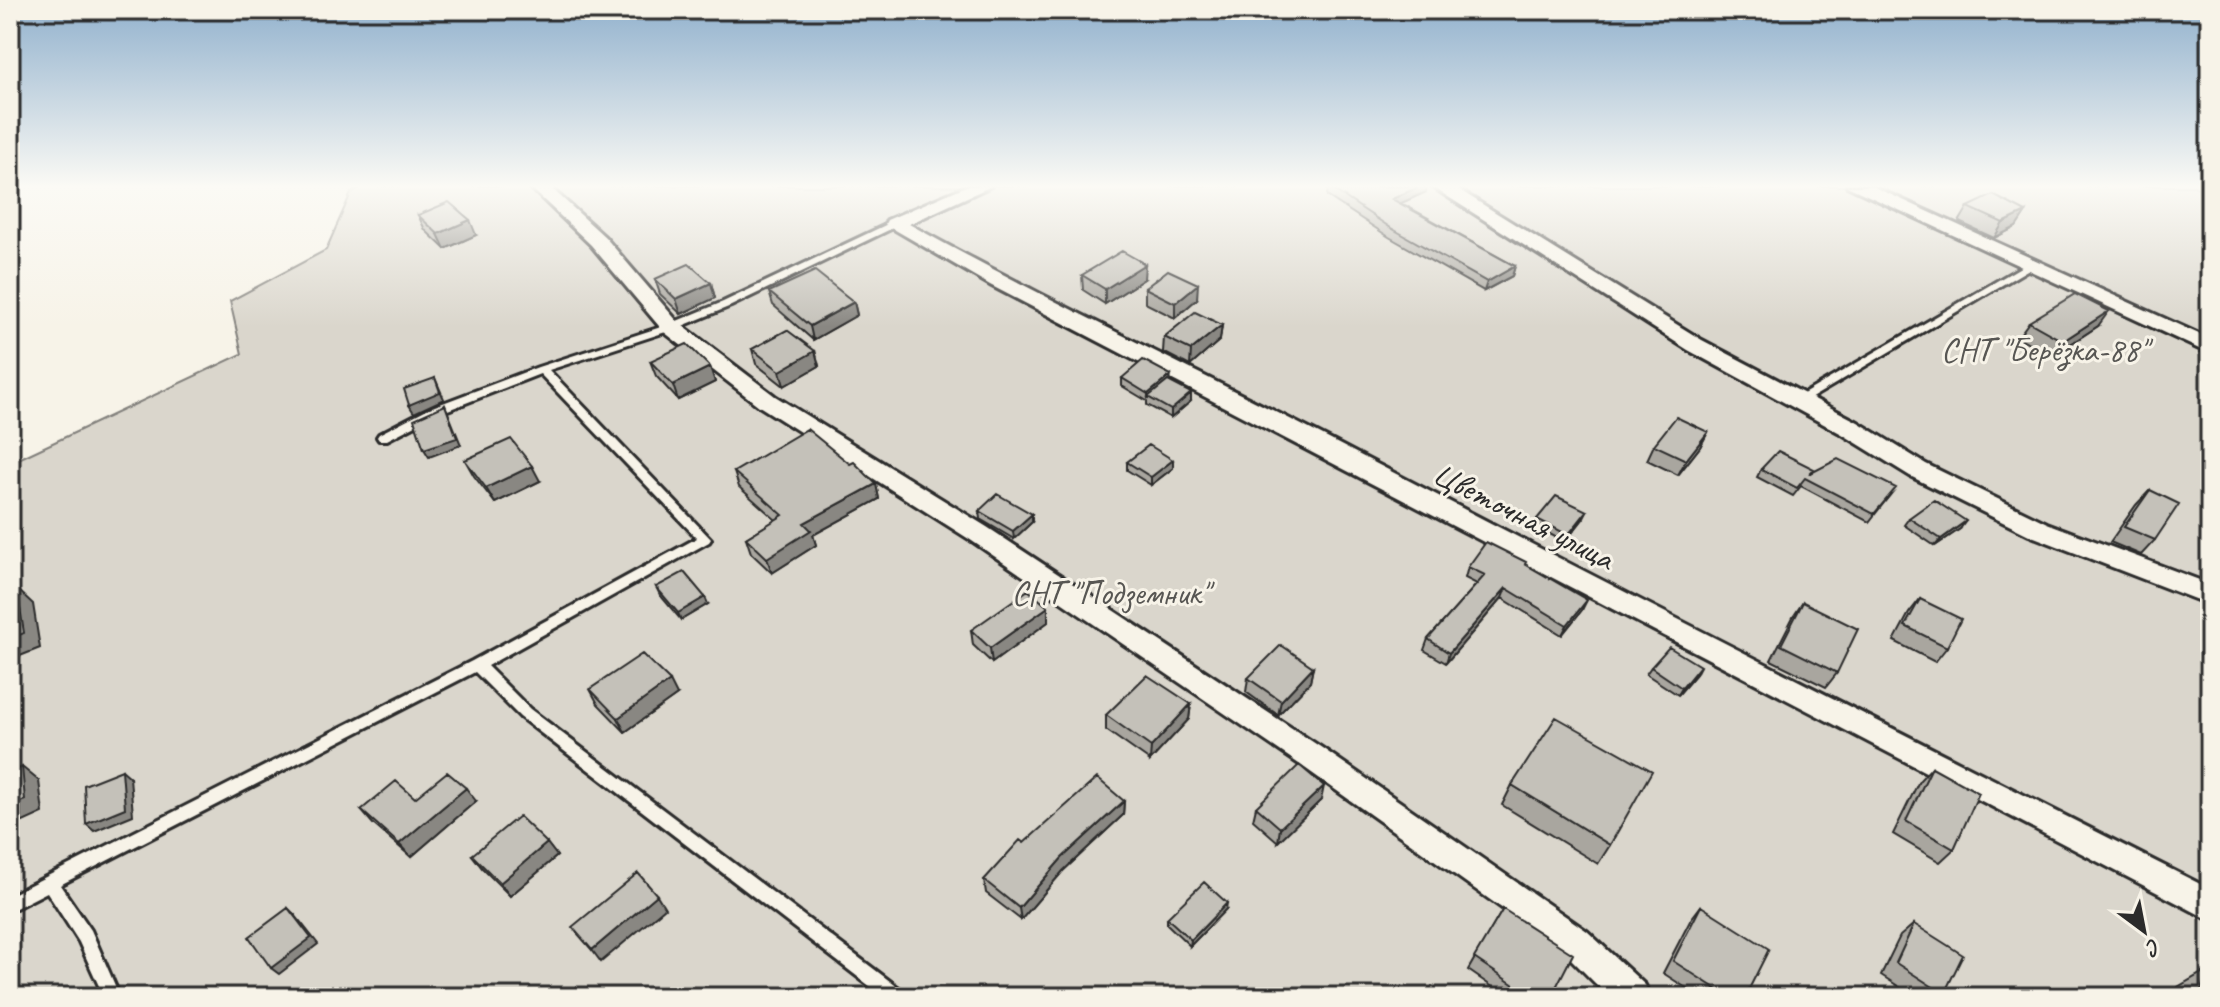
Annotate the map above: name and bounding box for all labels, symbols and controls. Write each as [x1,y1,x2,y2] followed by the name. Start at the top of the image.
[1941,328,2154,371] park label: СНТ "Берёзка-88"
[1426,451,1623,580] street label: Цветочная улица
[1011,571,1215,614] park label: СНТ "Подземник"
[2104,891,2184,971] north arrow
[2139,932,2166,964] text: С

